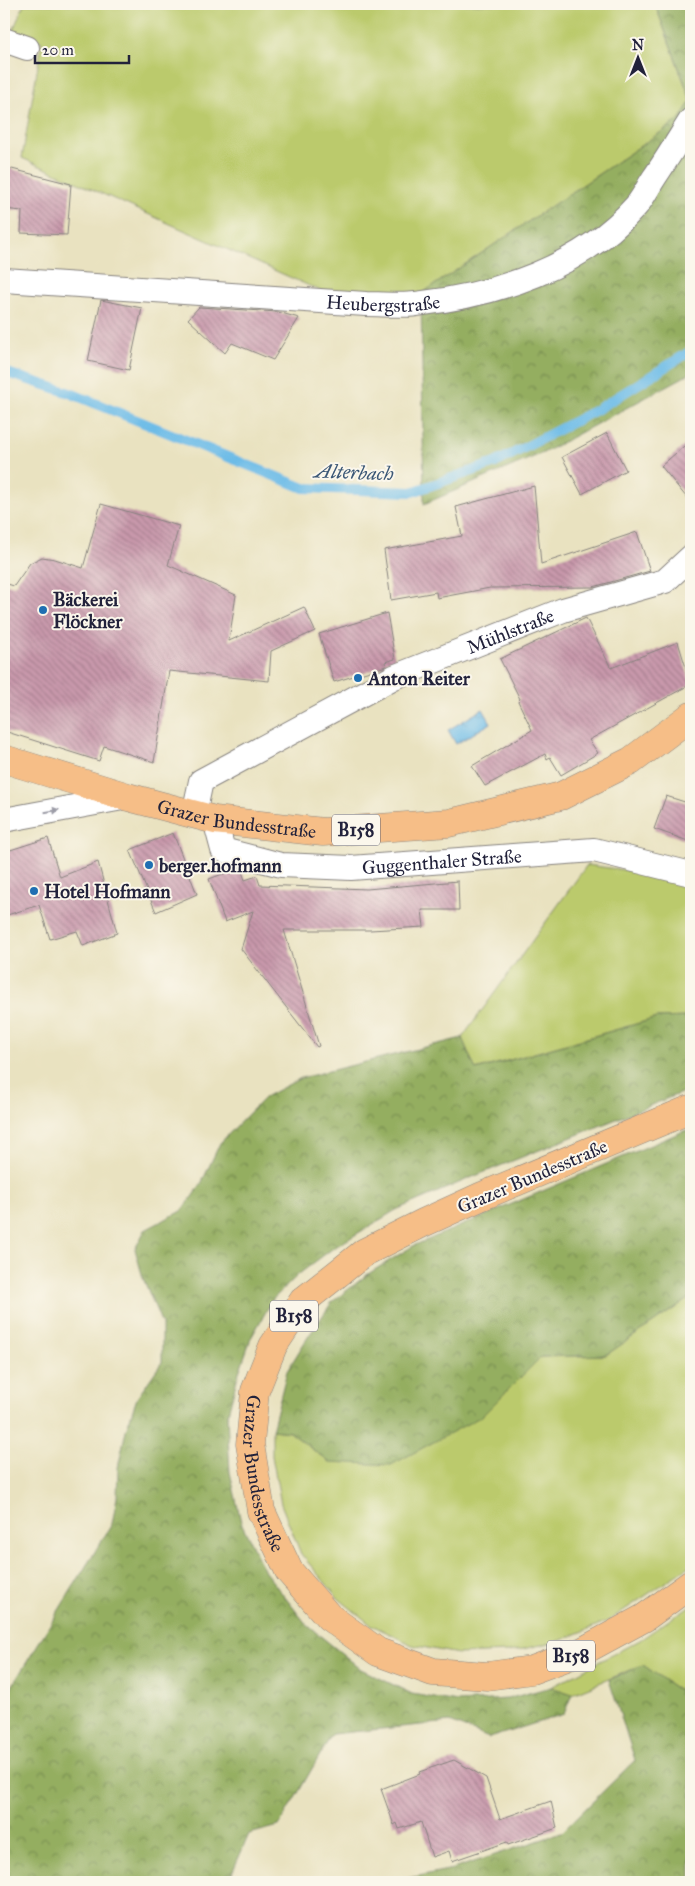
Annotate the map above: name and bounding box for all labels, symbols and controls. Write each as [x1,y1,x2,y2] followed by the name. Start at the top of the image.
[35,32,129,64] scale bar
[612,32,662,82] north arrow
[632,37,644,54] text: N
[42,41,74,59] text: 20 m
[325,290,442,318] street label: Heubergstraße
[312,459,394,485] water label: Alterbach
[53,588,123,633] place label: Bäckerei Flöckner
[37,604,49,616] marker: Bäckerei Flöckner
[463,604,557,659] street label: Mühlstraße
[366,667,471,690] place label: Anton Reiter
[352,672,364,684] marker: Anton Reiter
[155,794,317,843] street label: Grazer Bundesstraße
[44,806,60,814] one-way arrow
[332,814,380,846] road number: B158
[361,844,522,879] street label: Guggenthaler Straße
[158,854,283,878] place label: berger.hofmann
[143,859,155,871] marker: berger.hofmann
[44,880,171,903] place label: Hotel Hofmann
[28,885,40,897] marker: Hotel Hofmann
[454,1134,611,1218] street label: Grazer Bundesstraße
[270,1300,318,1332] road number: B158
[238,1394,289,1556] street label: Grazer Bundesstraße
[547,1640,595,1672] road number: B158

